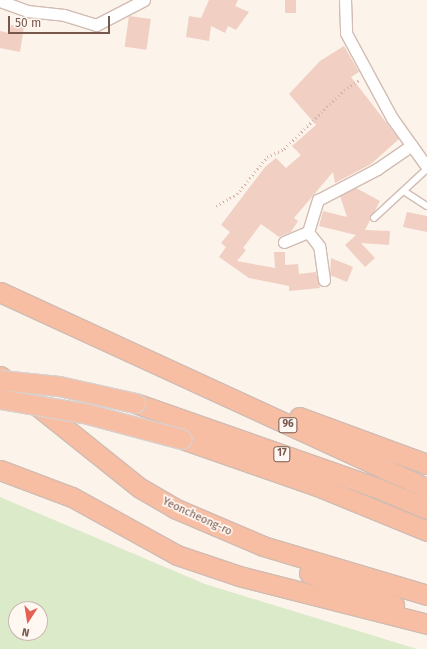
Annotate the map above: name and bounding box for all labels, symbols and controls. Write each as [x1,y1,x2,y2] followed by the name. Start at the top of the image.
[10,8,112,34] scale bar
[15,16,41,30] text: 50 m
[278,417,298,433] road number: 96
[273,446,291,462] road number: 17
[160,495,234,539] street label: Yeoncheong-ro
[8,601,48,641] north arrow
[21,625,31,639] text: N

